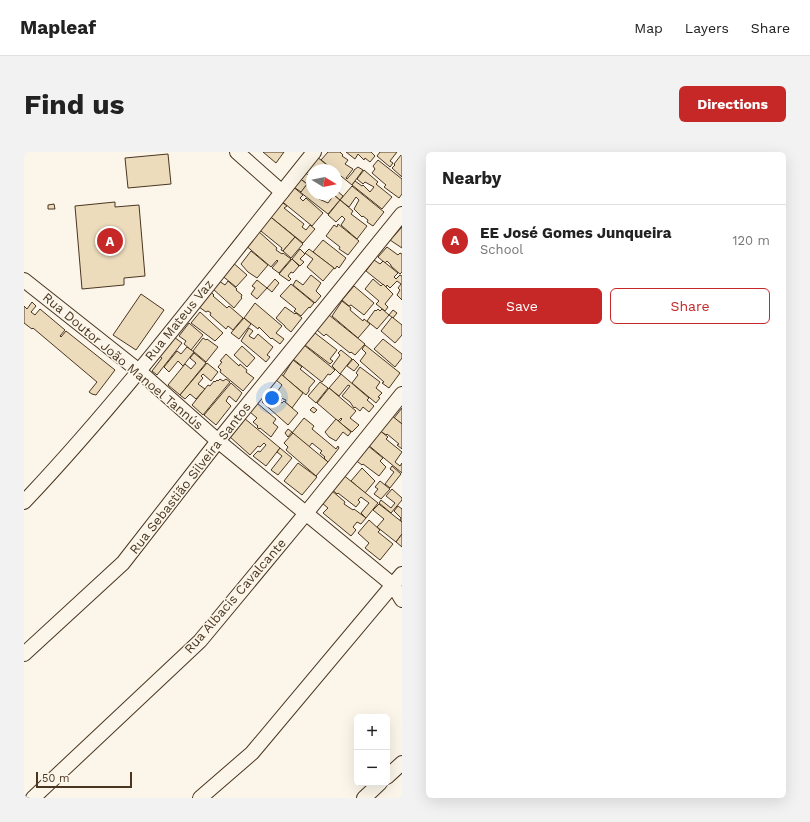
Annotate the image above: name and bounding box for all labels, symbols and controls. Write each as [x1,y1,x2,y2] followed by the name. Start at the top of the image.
[20,16,96,39] text: Mapleaf
[634,20,663,36] text: Map
[685,20,729,36] text: Layers
[751,20,790,36] text: Share
[679,86,786,122] button: Directions
[24,88,124,121] text: Find us
[306,164,342,200] north arrow
[442,168,501,188] text: Nearby
[480,224,671,242] text: EE José Gomes Junqueira
[97,226,123,256] pin: A
[451,233,459,248] text: A
[732,233,770,248] text: 120 m
[480,242,523,257] text: School
[142,276,216,364] street label: Rua Mateus Vaz
[442,288,602,324] button: Save
[610,288,770,324] button: Share
[40,290,206,433] street label: Rua Doutor João Manoel Tannús
[262,388,282,408] your location
[126,399,254,557] street label: Rua Sebastião Silveira Santos
[181,536,289,656] street label: Rua Albacis Cavalcante
[354,714,390,786] map controls
[354,714,390,750] button: +
[354,750,390,786] button: −
[36,770,132,789] scale bar
[42,772,69,785] text: 50 m

